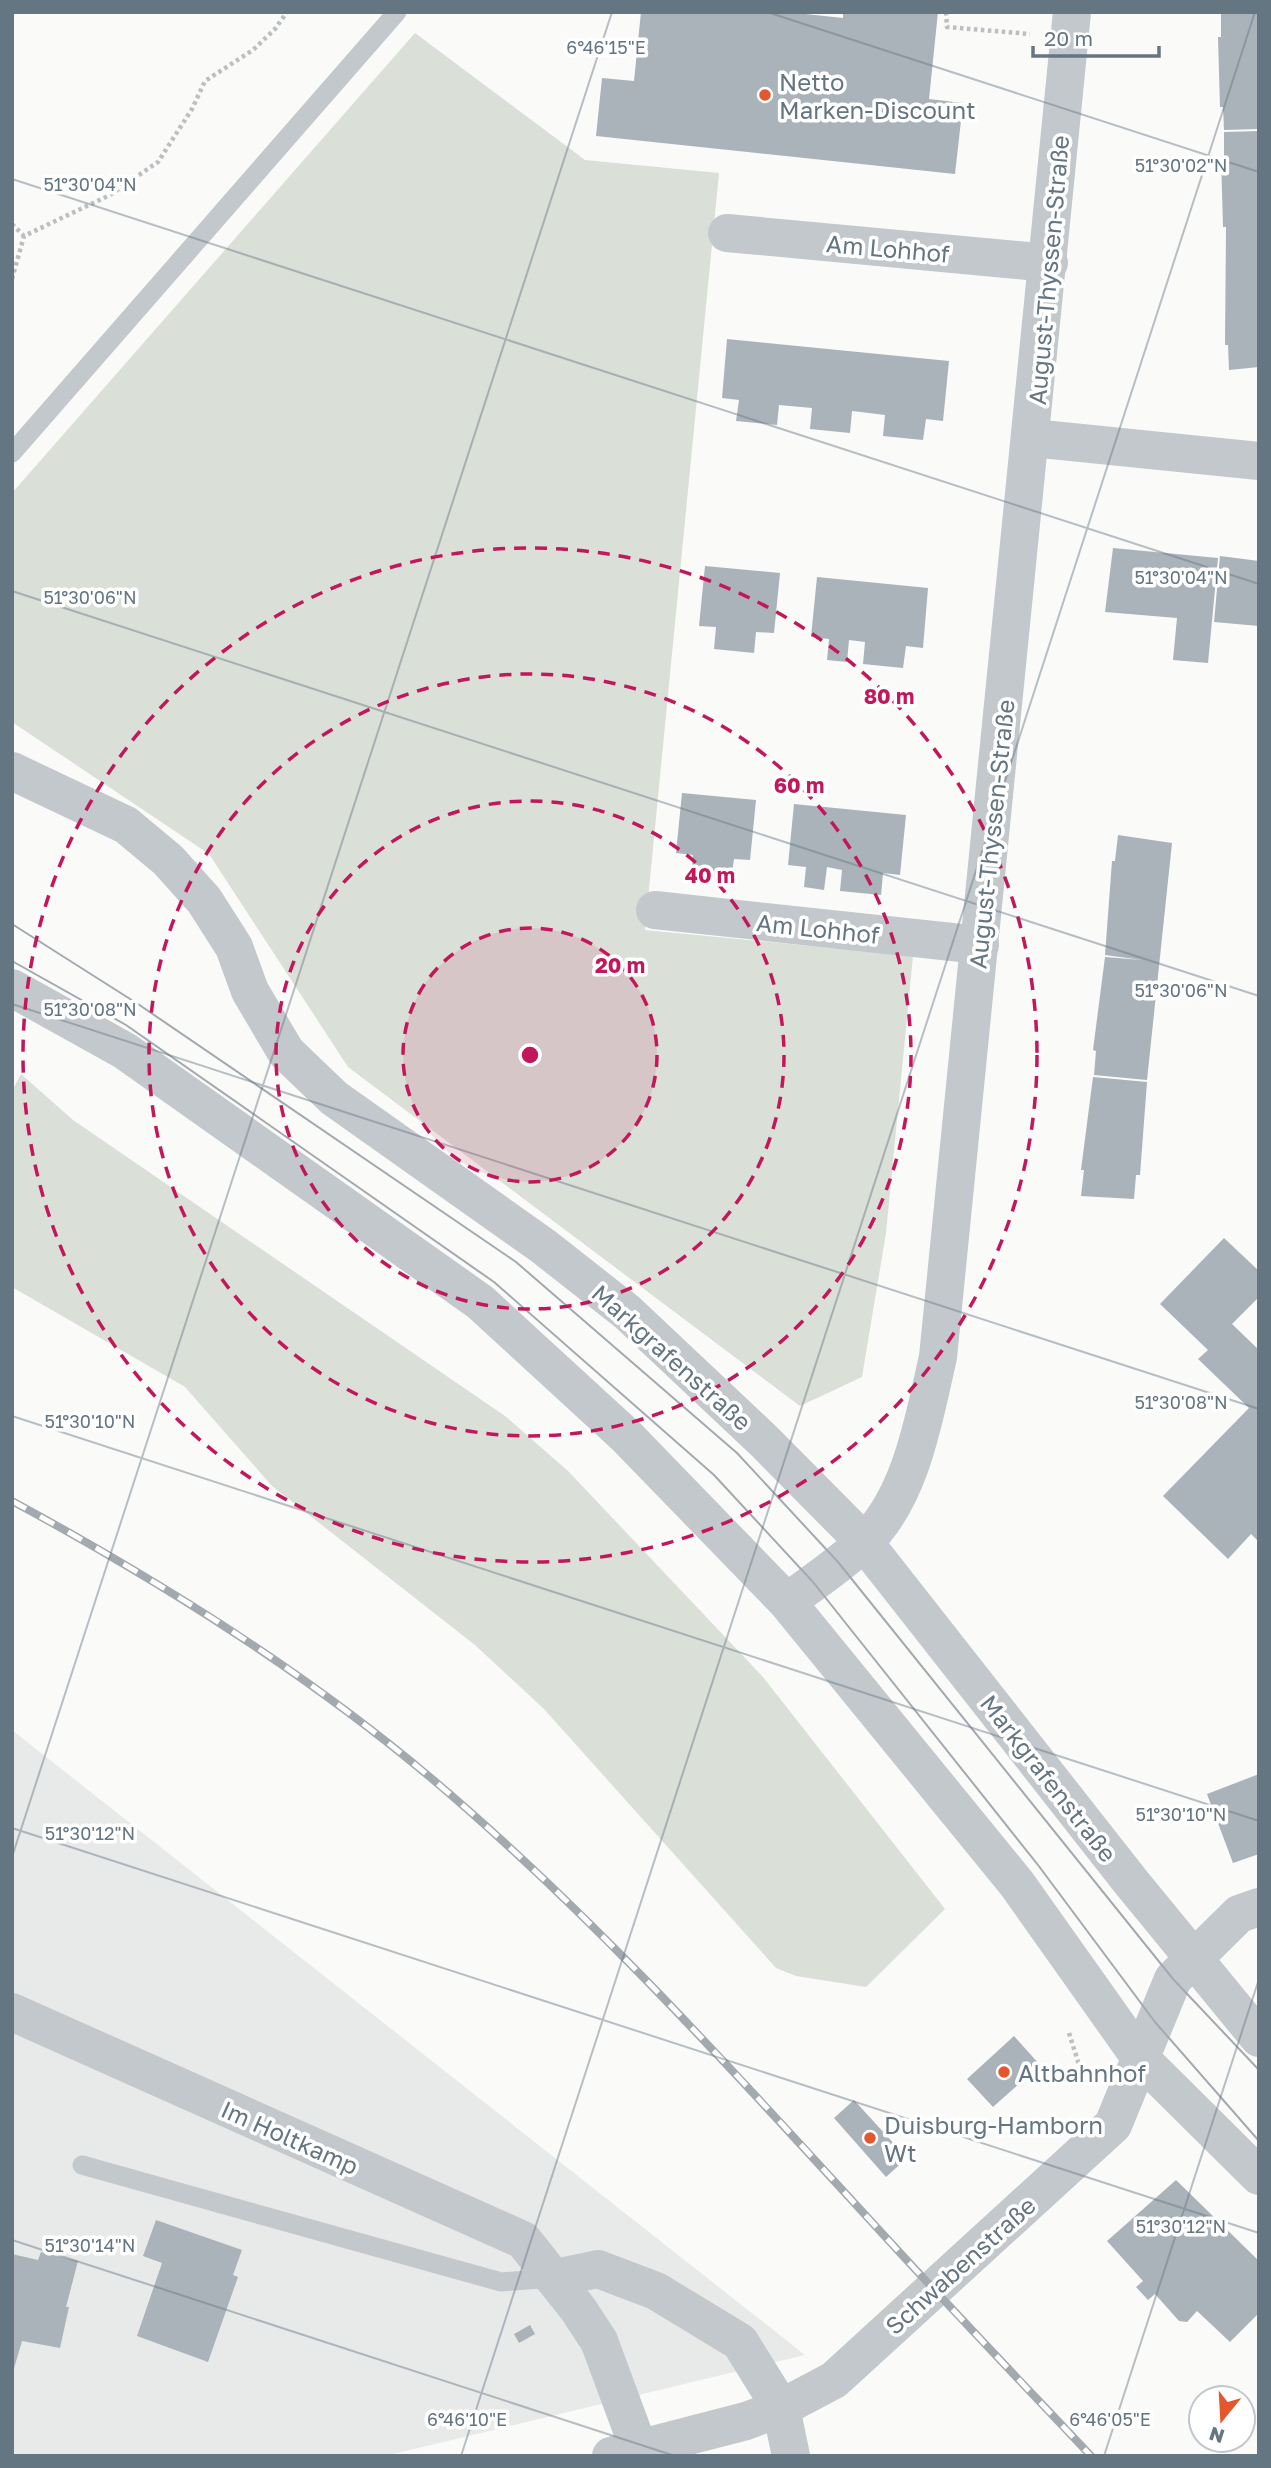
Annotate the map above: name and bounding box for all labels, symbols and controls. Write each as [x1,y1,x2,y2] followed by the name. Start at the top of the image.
[1033,14,1159,58] scale bar
[1044,25,1093,51] text: 20 m
[566,36,646,58] text: 6°46'15"E
[779,67,976,124] place label: Netto Marken-Discount
[757,87,773,103] marker: Netto Marken-Discount
[1022,134,1074,406] street label: August-Thyssen-Straße
[1135,154,1227,176] text: 51°30'02"N
[43,173,137,195] text: 51°30'04"N
[825,228,951,268] street label: Am Lohhof
[1134,566,1228,588] text: 51°30'04"N
[43,586,137,608] text: 51°30'06"N
[864,683,914,709] text: 80 m
[962,698,1020,970] street label: August-Thyssen-Straße
[774,772,824,798] text: 60 m
[685,862,735,888] text: 40 m
[755,907,881,949] street label: Am Lohhof
[595,952,645,978] text: 20 m
[1134,979,1228,1001] text: 51°30'06"N
[43,998,137,1020] text: 51°30'08"N
[518,1043,542,1067] centre of rings
[586,1278,758,1436] street label: Markgrafenstraße
[1134,1391,1228,1413] text: 51°30'08"N
[45,1410,136,1432] text: 51°30'10"N
[975,1689,1123,1867] street label: Markgrafenstraße
[1136,1803,1227,1825] text: 51°30'10"N
[45,1822,135,1844] text: 51°30'12"N
[1018,2058,1146,2087] place label: Altbahnhof
[996,2064,1012,2080] marker: Altbahnhof
[217,2094,363,2180] street label: Im Holtkamp
[884,2110,1103,2167] place label: Duisburg-Hamborn Wt
[862,2130,878,2146] marker: Duisburg-Hamborn Wt
[879,2190,1041,2340] street label: Schwabenstraße
[1136,2215,1226,2237] text: 51°30'12"N
[45,2234,135,2256] text: 51°30'14"N
[1187,2384,1257,2454] north arrow
[427,2408,507,2430] text: 6°46'10"E
[1069,2408,1151,2430] text: 6°46'05"E
[1206,2422,1227,2449] text: N

